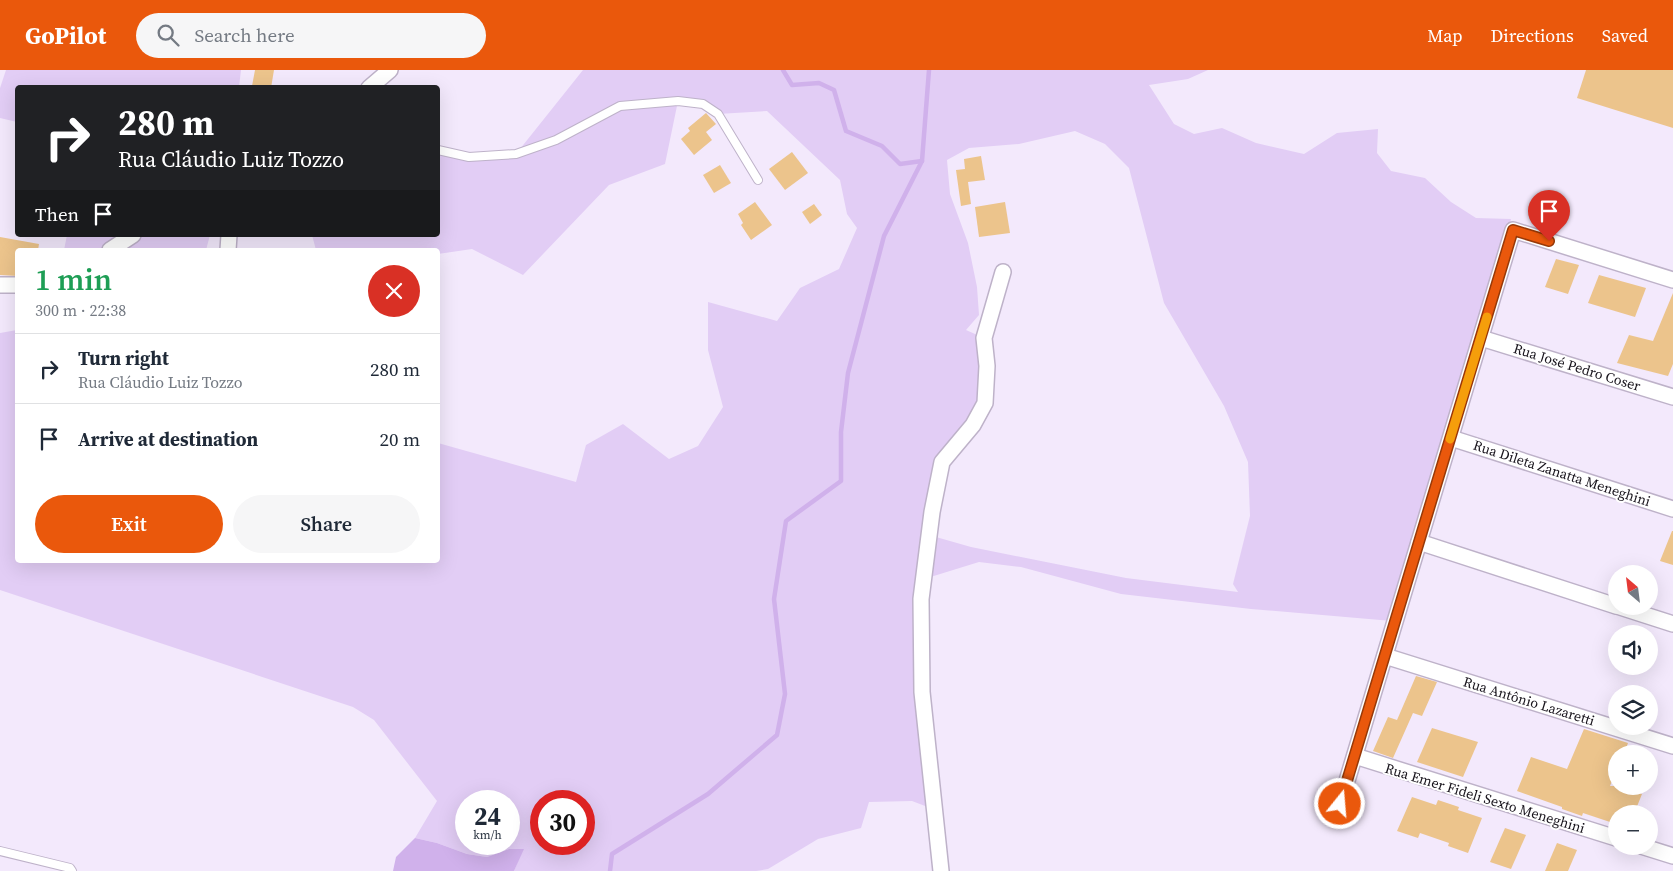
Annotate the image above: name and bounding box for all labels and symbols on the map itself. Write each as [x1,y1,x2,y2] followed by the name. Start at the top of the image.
[1528,190,1570,241] pin
[1511,338,1643,396] street label: Rua José Pedro Coser
[1471,435,1653,511] street label: Rua Dileta Zanatta Meneghini
[1608,565,1658,615] north arrow
[1461,672,1597,730] street label: Rua Antônio Lazaretti
[1383,758,1587,838] street label: Rua Emer Fideli Sexto Meneghini
[1313,777,1365,829] position arrow
[530,790,595,855] speed limit sign: 30

